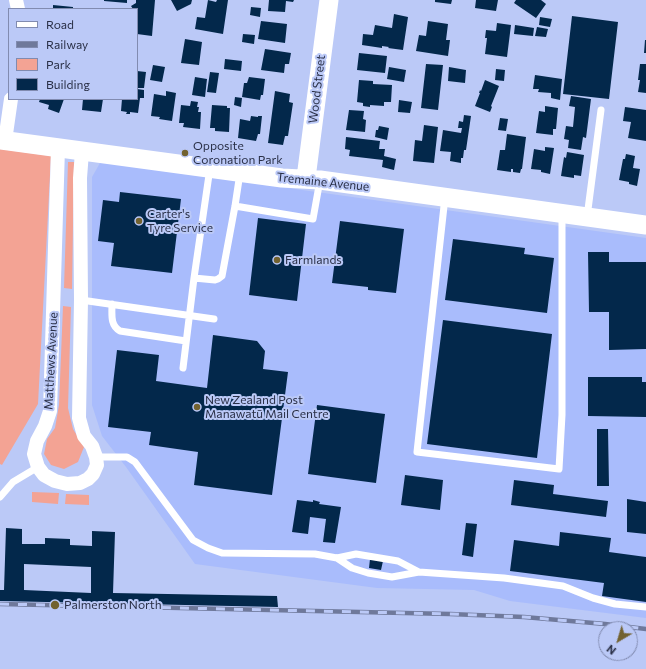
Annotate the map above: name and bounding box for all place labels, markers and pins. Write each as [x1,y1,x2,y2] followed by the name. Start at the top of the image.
[193,139,283,167] place label: Opposite Coronation Park
[180,148,190,158] marker: Opposite Coronation Park
[147,207,213,235] place label: Carter's Tyre Service
[134,216,144,226] marker: Carter's Tyre Service
[285,253,342,267] place label: Farmlands
[272,255,282,265] marker: Farmlands
[205,393,329,421] place label: New Zealand Post Manawatū Mail Centre
[192,402,202,412] marker: New Zealand Post Manawatū Mail Centre
[64,598,162,612] place label: Palmerston North
[49,599,61,611] marker: Palmerston North

